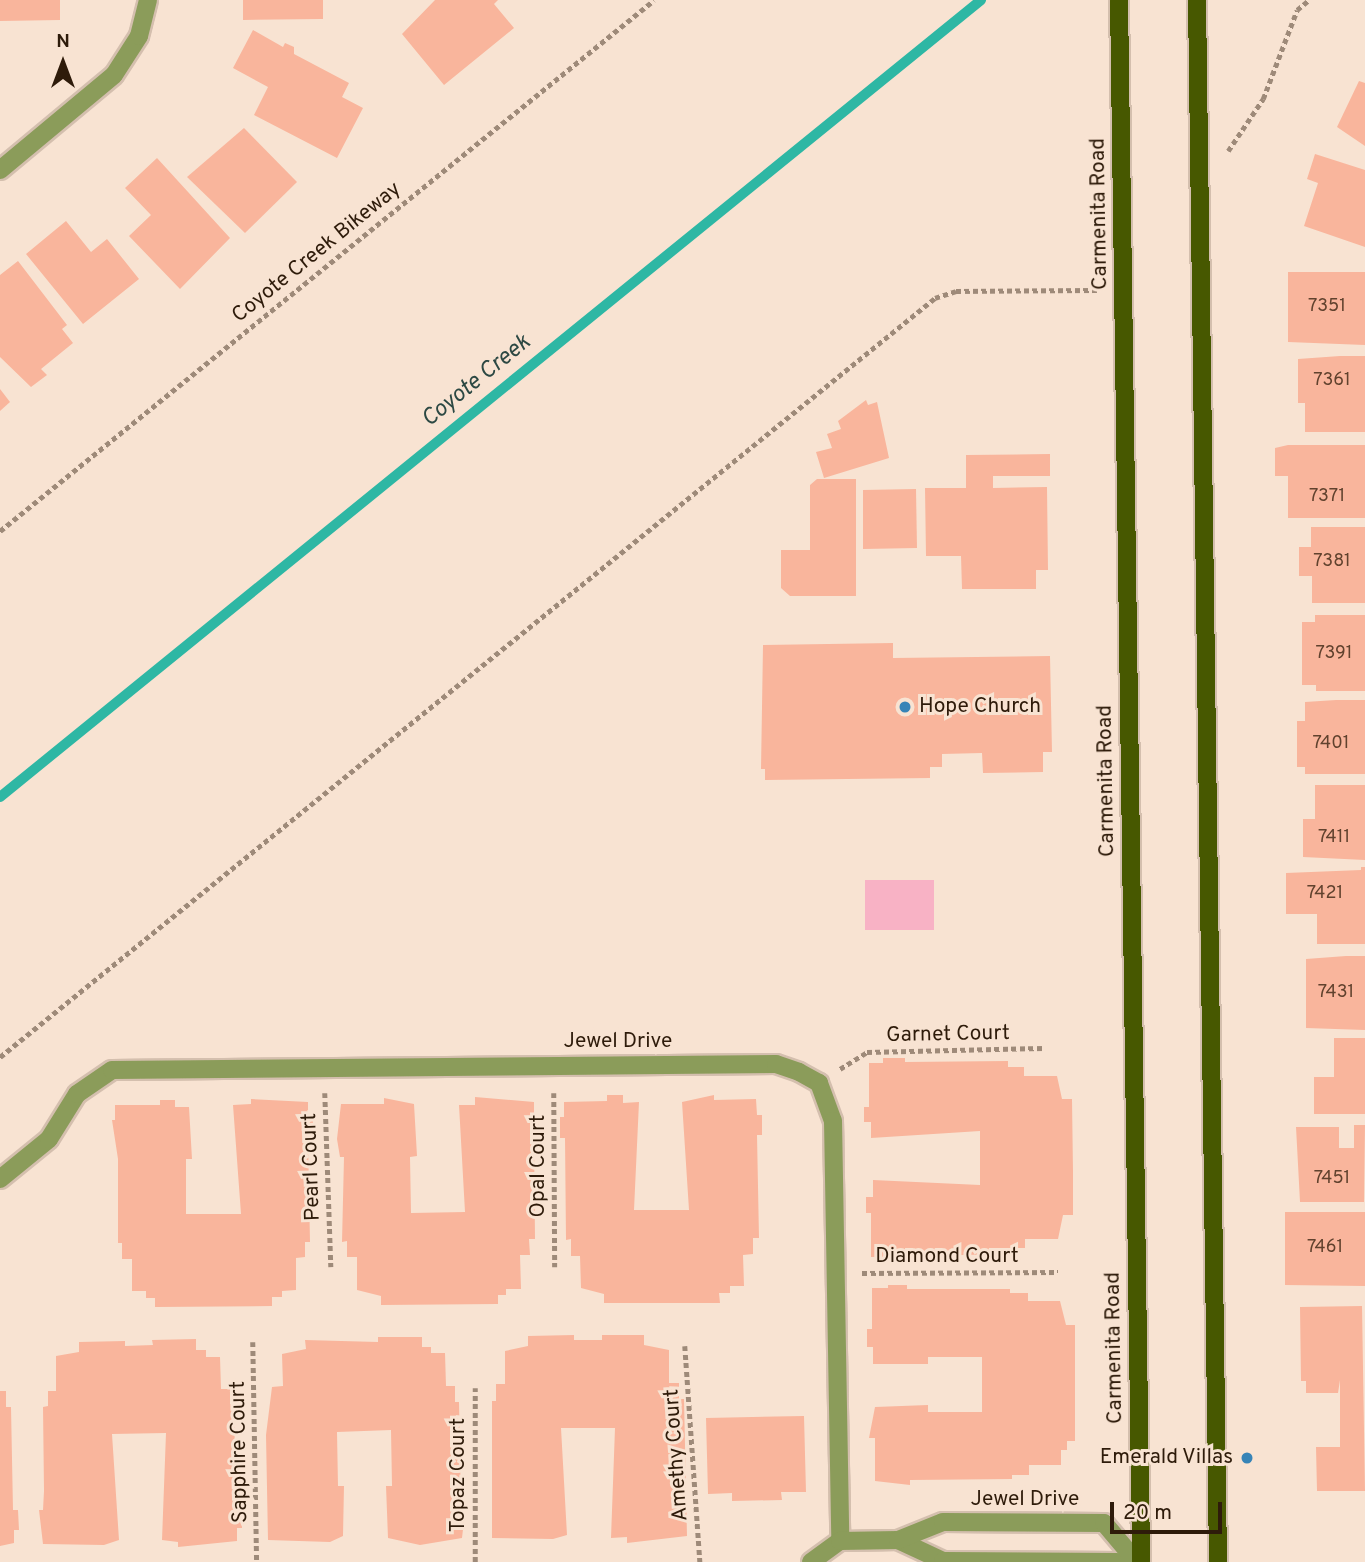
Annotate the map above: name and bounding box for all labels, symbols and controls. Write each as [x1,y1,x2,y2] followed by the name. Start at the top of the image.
[28,28,98,98] north arrow
[56,30,70,54] text: N
[1086,138,1114,290] street label: Carmenita Road
[228,177,406,329] street label: Coyote Creek Bikeway
[1308,296,1346,318] house number: 7351
[417,330,537,434] water label: Coyote Creek
[1313,370,1351,392] house number: 7361
[1309,486,1345,508] house number: 7371
[1313,551,1351,573] house number: 7381
[1315,643,1353,665] house number: 7391
[919,694,1041,720] place label: Hope Church
[897,699,913,715] marker: Hope Church
[1093,705,1121,857] street label: Carmenita Road
[1312,733,1350,755] house number: 7401
[1318,827,1350,849] house number: 7411
[1307,883,1343,905] house number: 7421
[1318,982,1354,1004] house number: 7431
[886,1021,1010,1049] street label: Garnet Court
[564,1029,672,1055] street label: Jewel Drive
[298,1113,326,1221] street label: Pearl Court
[526,1115,552,1217] street label: Opal Court
[1314,1168,1350,1190] house number: 7451
[1307,1237,1343,1259] house number: 7461
[875,1244,1019,1270] street label: Diamond Court
[1101,1272,1129,1424] street label: Carmenita Road
[226,1381,254,1523] street label: Sapphire Court
[660,1388,694,1522] street label: Amethy Court
[446,1418,472,1532] street label: Topaz Court
[1099,1445,1233,1471] place label: Emerald Villas
[1239,1450,1255,1466] marker: Emerald Villas
[971,1487,1079,1513] street label: Jewel Drive
[1113,1488,1225,1532] scale bar
[1123,1500,1172,1527] text: 20 m

